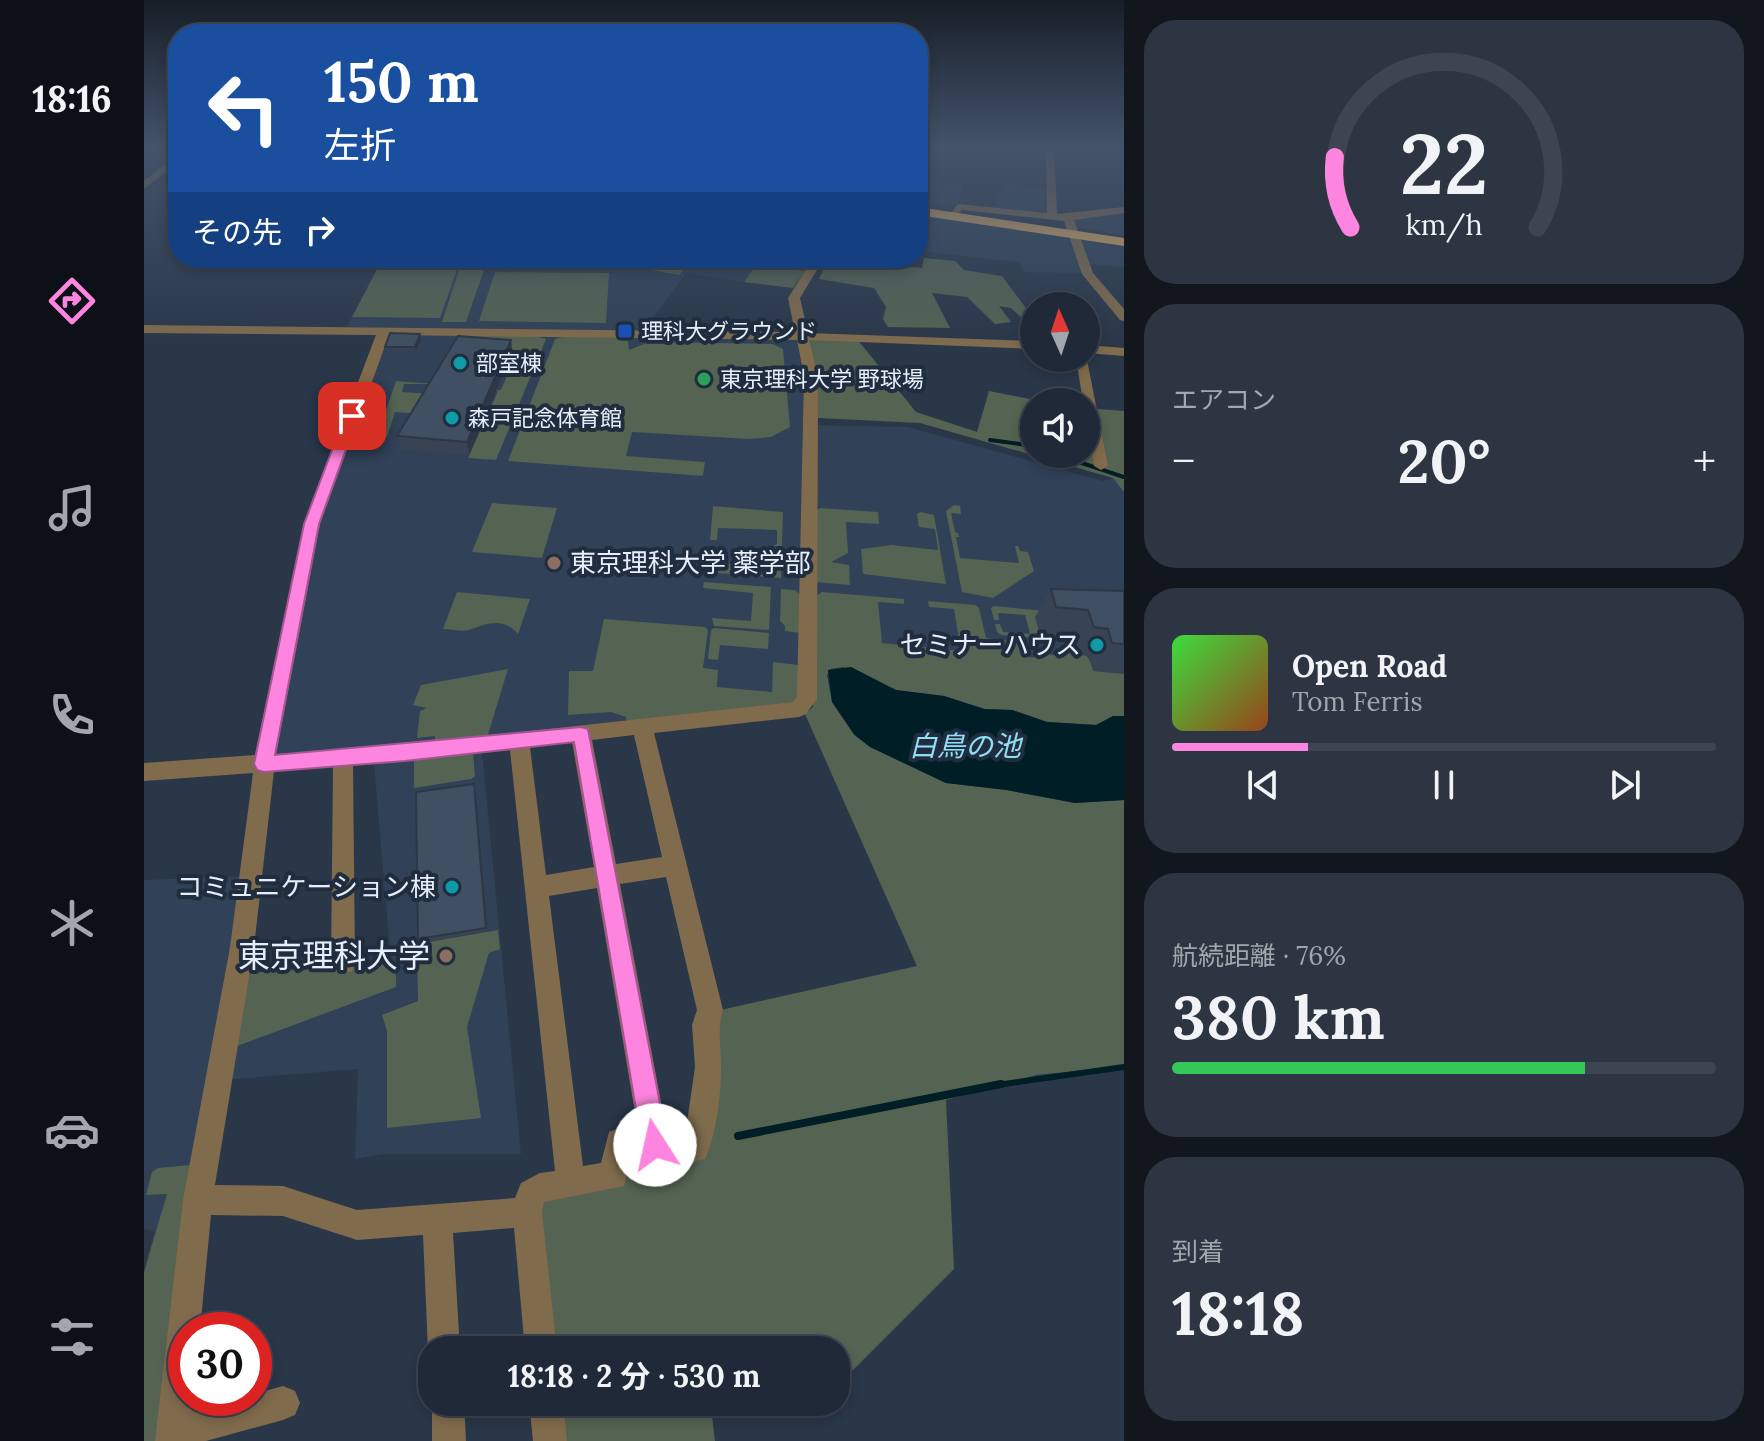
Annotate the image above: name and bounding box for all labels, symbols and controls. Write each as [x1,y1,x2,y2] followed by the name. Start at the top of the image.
[324,46,479,117] text: 150 m
[192,56,296,160] icon: left
[32,76,112,122] text: 18:16
[1400,110,1488,217] text: 22
[324,122,396,168] text: 左折
[1405,206,1483,243] text: km/h
[298,208,342,252] icon: right
[192,213,282,251] text: その先
[44,273,100,329] icon: directions
[1020,292,1100,372] north arrow
[1020,292,1100,468] map controls
[641,317,817,345] place label: 理科大グラウンド
[616,322,634,340] marker: 理科大グラウンド
[476,349,542,377] place label: 部室棟
[451,354,469,372] marker: 部室棟
[720,365,924,393] place label: 東京理科大学 野球場
[695,370,713,388] marker: 東京理科大学 野球場
[318,382,386,450] pin
[1172,383,1276,416] text: エアコン
[1020,388,1100,468] button: sound
[330,394,374,438] icon: arrive
[468,404,622,432] place label: 森戸記念体育館
[443,409,461,427] marker: 森戸記念体育館
[1397,423,1491,499] text: 20°
[1172,433,1195,489] text: −
[1693,433,1716,489] text: +
[44,480,100,536] icon: music
[570,546,811,579] place label: 東京理科大学 薬学部
[545,554,563,572] marker: 東京理科大学 薬学部
[900,628,1081,661] place label: セミナーハウス
[1088,636,1106,654] marker: セミナーハウス
[1292,647,1447,685] text: Open Road
[1292,685,1422,718] text: Tom Ferris
[44,687,100,743] icon: phone
[909,728,1024,764] water label: 白鳥の池
[1241,763,1285,807] icon: previous
[1422,763,1466,807] icon: pause
[1603,763,1647,807] icon: next
[177,870,436,903] place label: コミュニケーション棟
[443,878,461,896] marker: コミュニケーション棟
[44,895,100,951] icon: climate
[238,935,430,976] place label: 東京理科大学
[1172,939,1346,972] text: 航続距離 · 76%
[437,947,455,965] marker: 東京理科大学
[1172,979,1385,1055] text: 380 km
[44,1102,100,1158] icon: car
[613,1103,697,1187] position arrow
[1172,1235,1224,1268] text: 到着
[1172,1275,1304,1351] text: 18:18
[44,1309,100,1365] icon: filters
[168,1312,272,1416] speed limit sign: 30
[508,1357,760,1395] text: 18:18 · 2 分 · 530 m

